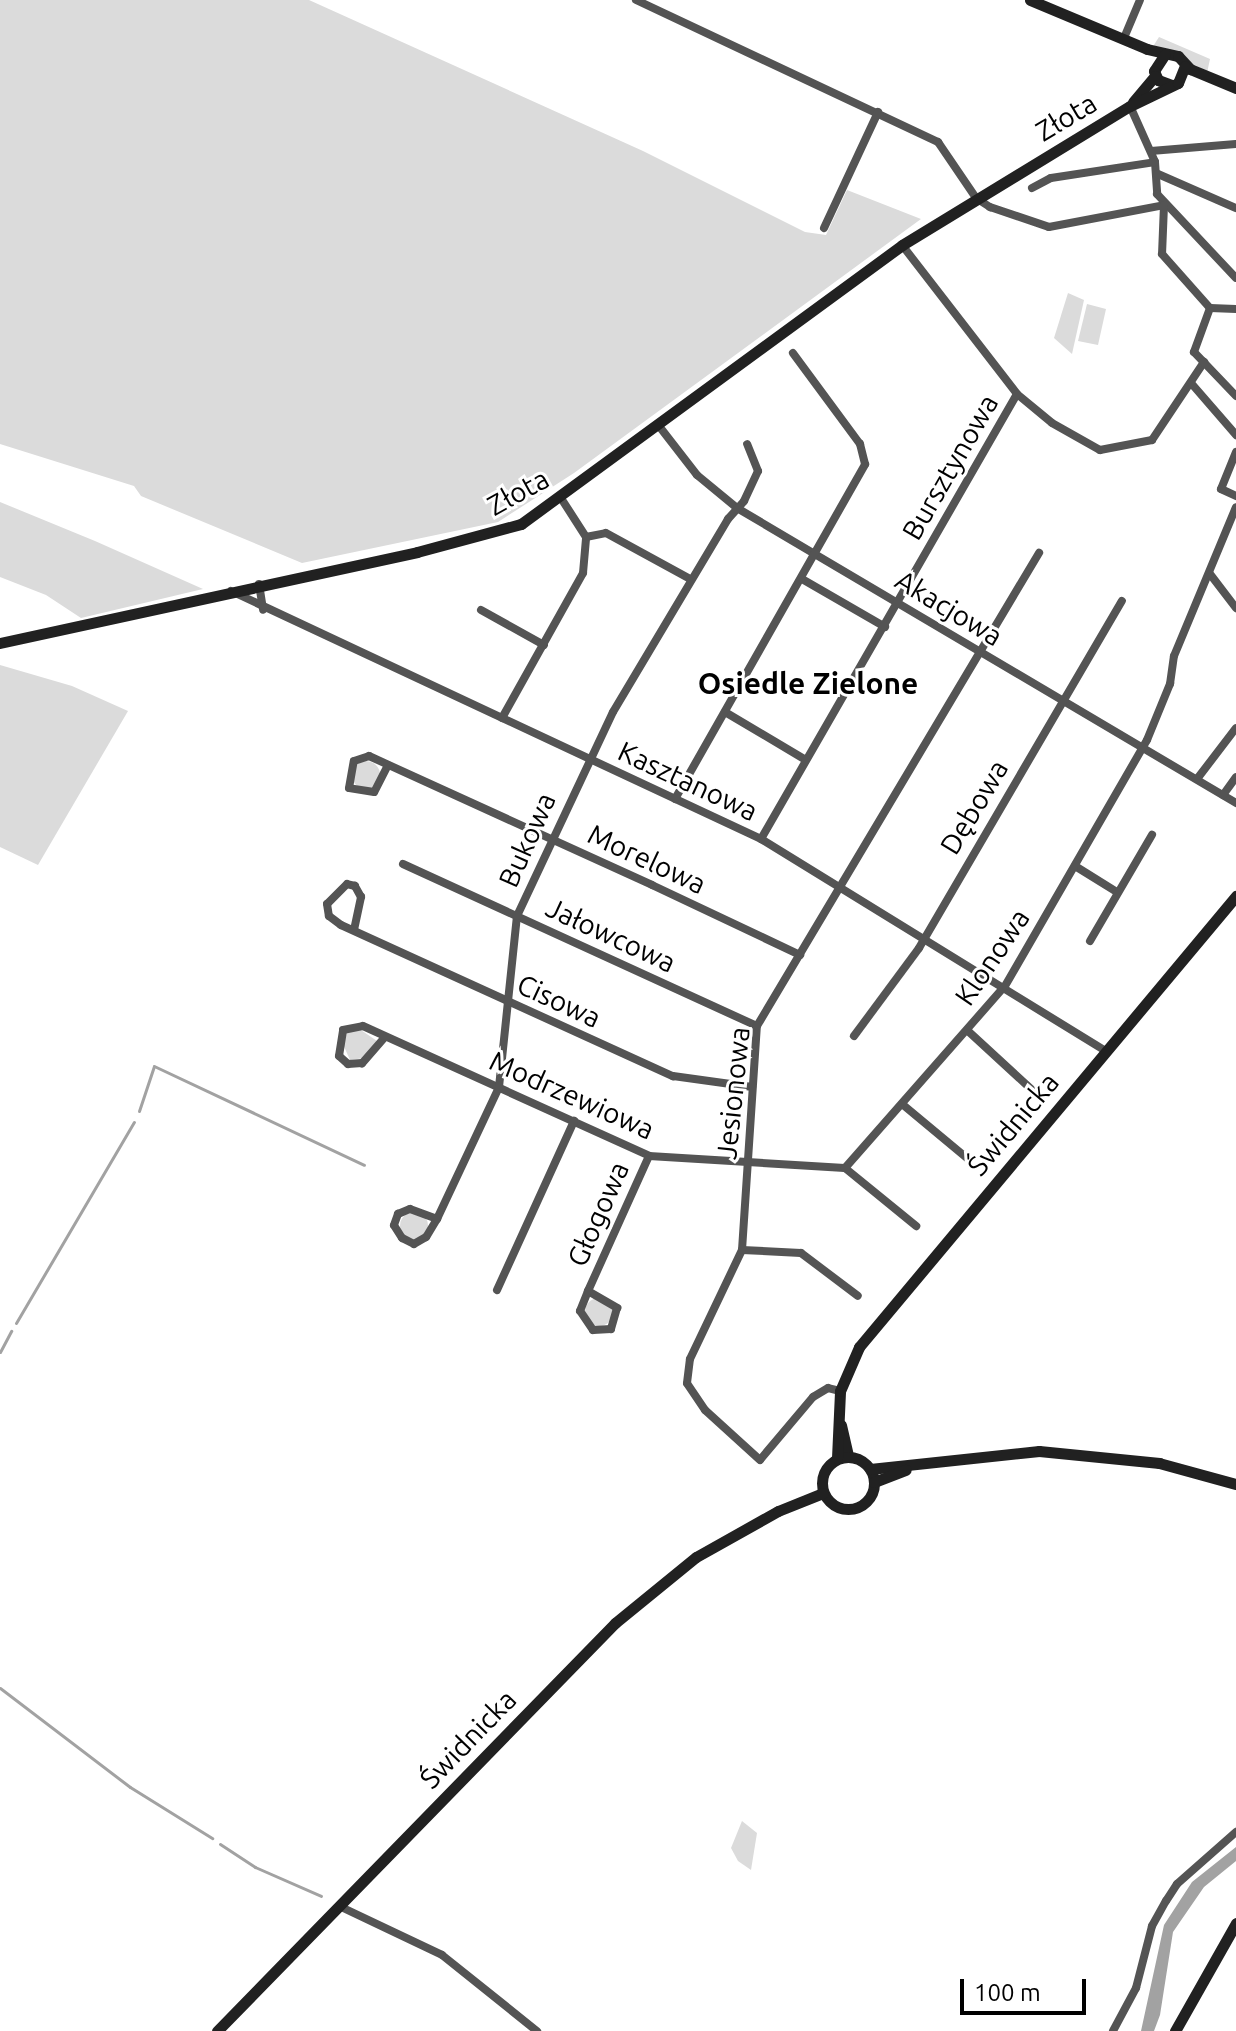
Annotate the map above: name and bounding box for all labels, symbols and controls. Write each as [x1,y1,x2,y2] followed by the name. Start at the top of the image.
[1029,86,1103,148] street label: Złota
[895,388,1005,546] street label: Bursztynowa
[481,462,555,522] street label: Złota
[889,563,1009,653] street label: Akacjowa
[698,665,918,701] district label: Osiedle Zielone
[613,734,763,828] street label: Kasztanowa
[933,754,1015,860] street label: Dębowa
[491,788,563,892] street label: Bukowa
[583,817,711,901] street label: Morelowa
[541,890,681,980] street label: Jałowcowa
[948,902,1036,1012] street label: Klonowa
[512,967,606,1035] street label: Cisowa
[709,1025,757,1161] street label: Jesionowa
[484,1044,660,1146] street label: Modrzewiowa
[960,1066,1066,1182] street label: Świdnicka
[560,1156,636,1272] street label: Głogowa
[413,1683,523,1795] street label: Świdnicka
[964,1963,1090,2013] scale bar
[974,1979,1041,2006] text: 100 m

